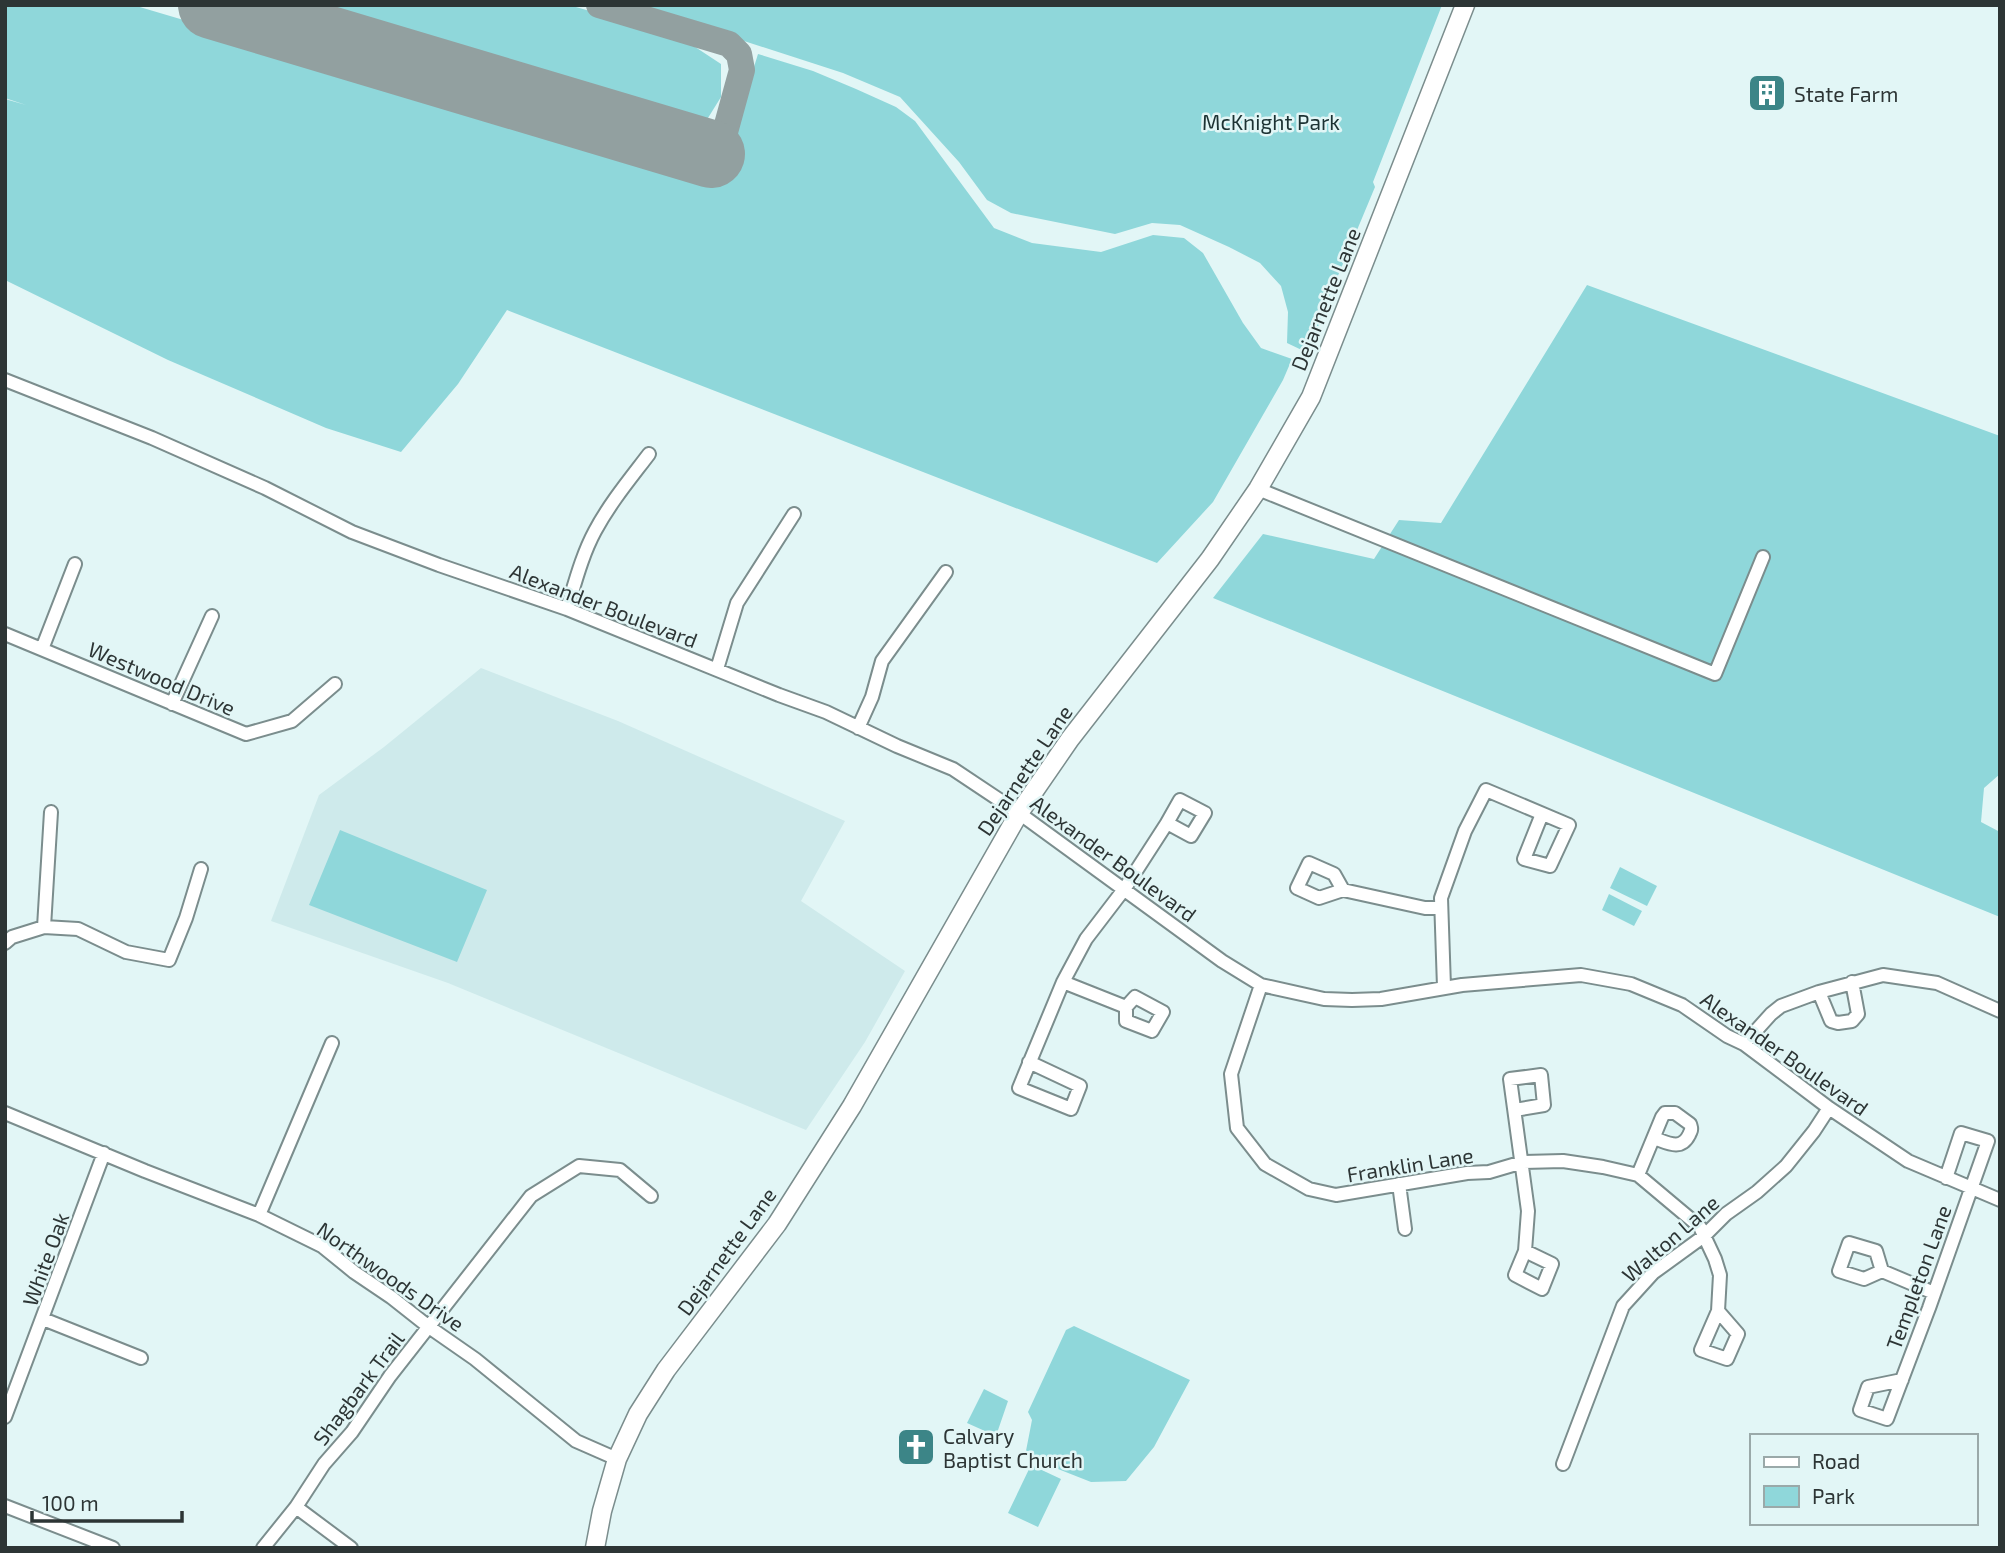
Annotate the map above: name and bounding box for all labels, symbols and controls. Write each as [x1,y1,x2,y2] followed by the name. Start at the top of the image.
[1746,72,1788,114] building icon: State Farm
[1794,81,1898,106] place label: State Farm
[1202,109,1340,134] park label: McKnight Park
[1285,224,1366,374] street label: Dejarnette Lane
[507,558,701,652] street label: Alexander Boulevard
[85,636,239,720] street label: Westwood Drive
[971,700,1078,840] street label: Dejarnette Lane
[1026,790,1202,926] street label: Alexander Boulevard
[1697,986,1873,1120] street label: Alexander Boulevard
[1345,1142,1475,1186] street label: Franklin Lane
[671,1182,781,1320] street label: Dejarnette Lane
[1617,1189,1723,1287] street label: Walton Lane
[1880,1201,1956,1353] street label: Templeton Lane
[17,1209,74,1309] street label: White Oak
[313,1216,469,1336] street label: Northwoods Drive
[307,1326,409,1450] street label: Shagbark Trail
[943,1423,1083,1472] place label: Calvary Baptist Church
[895,1426,937,1468] church icon: Calvary Baptist Church
[1750,1434,1977,1525] legend
[1812,1448,1860,1473] text: Road
[32,1480,182,1524] scale bar
[1812,1483,1855,1508] text: Park
[42,1490,99,1515] text: 100 m

